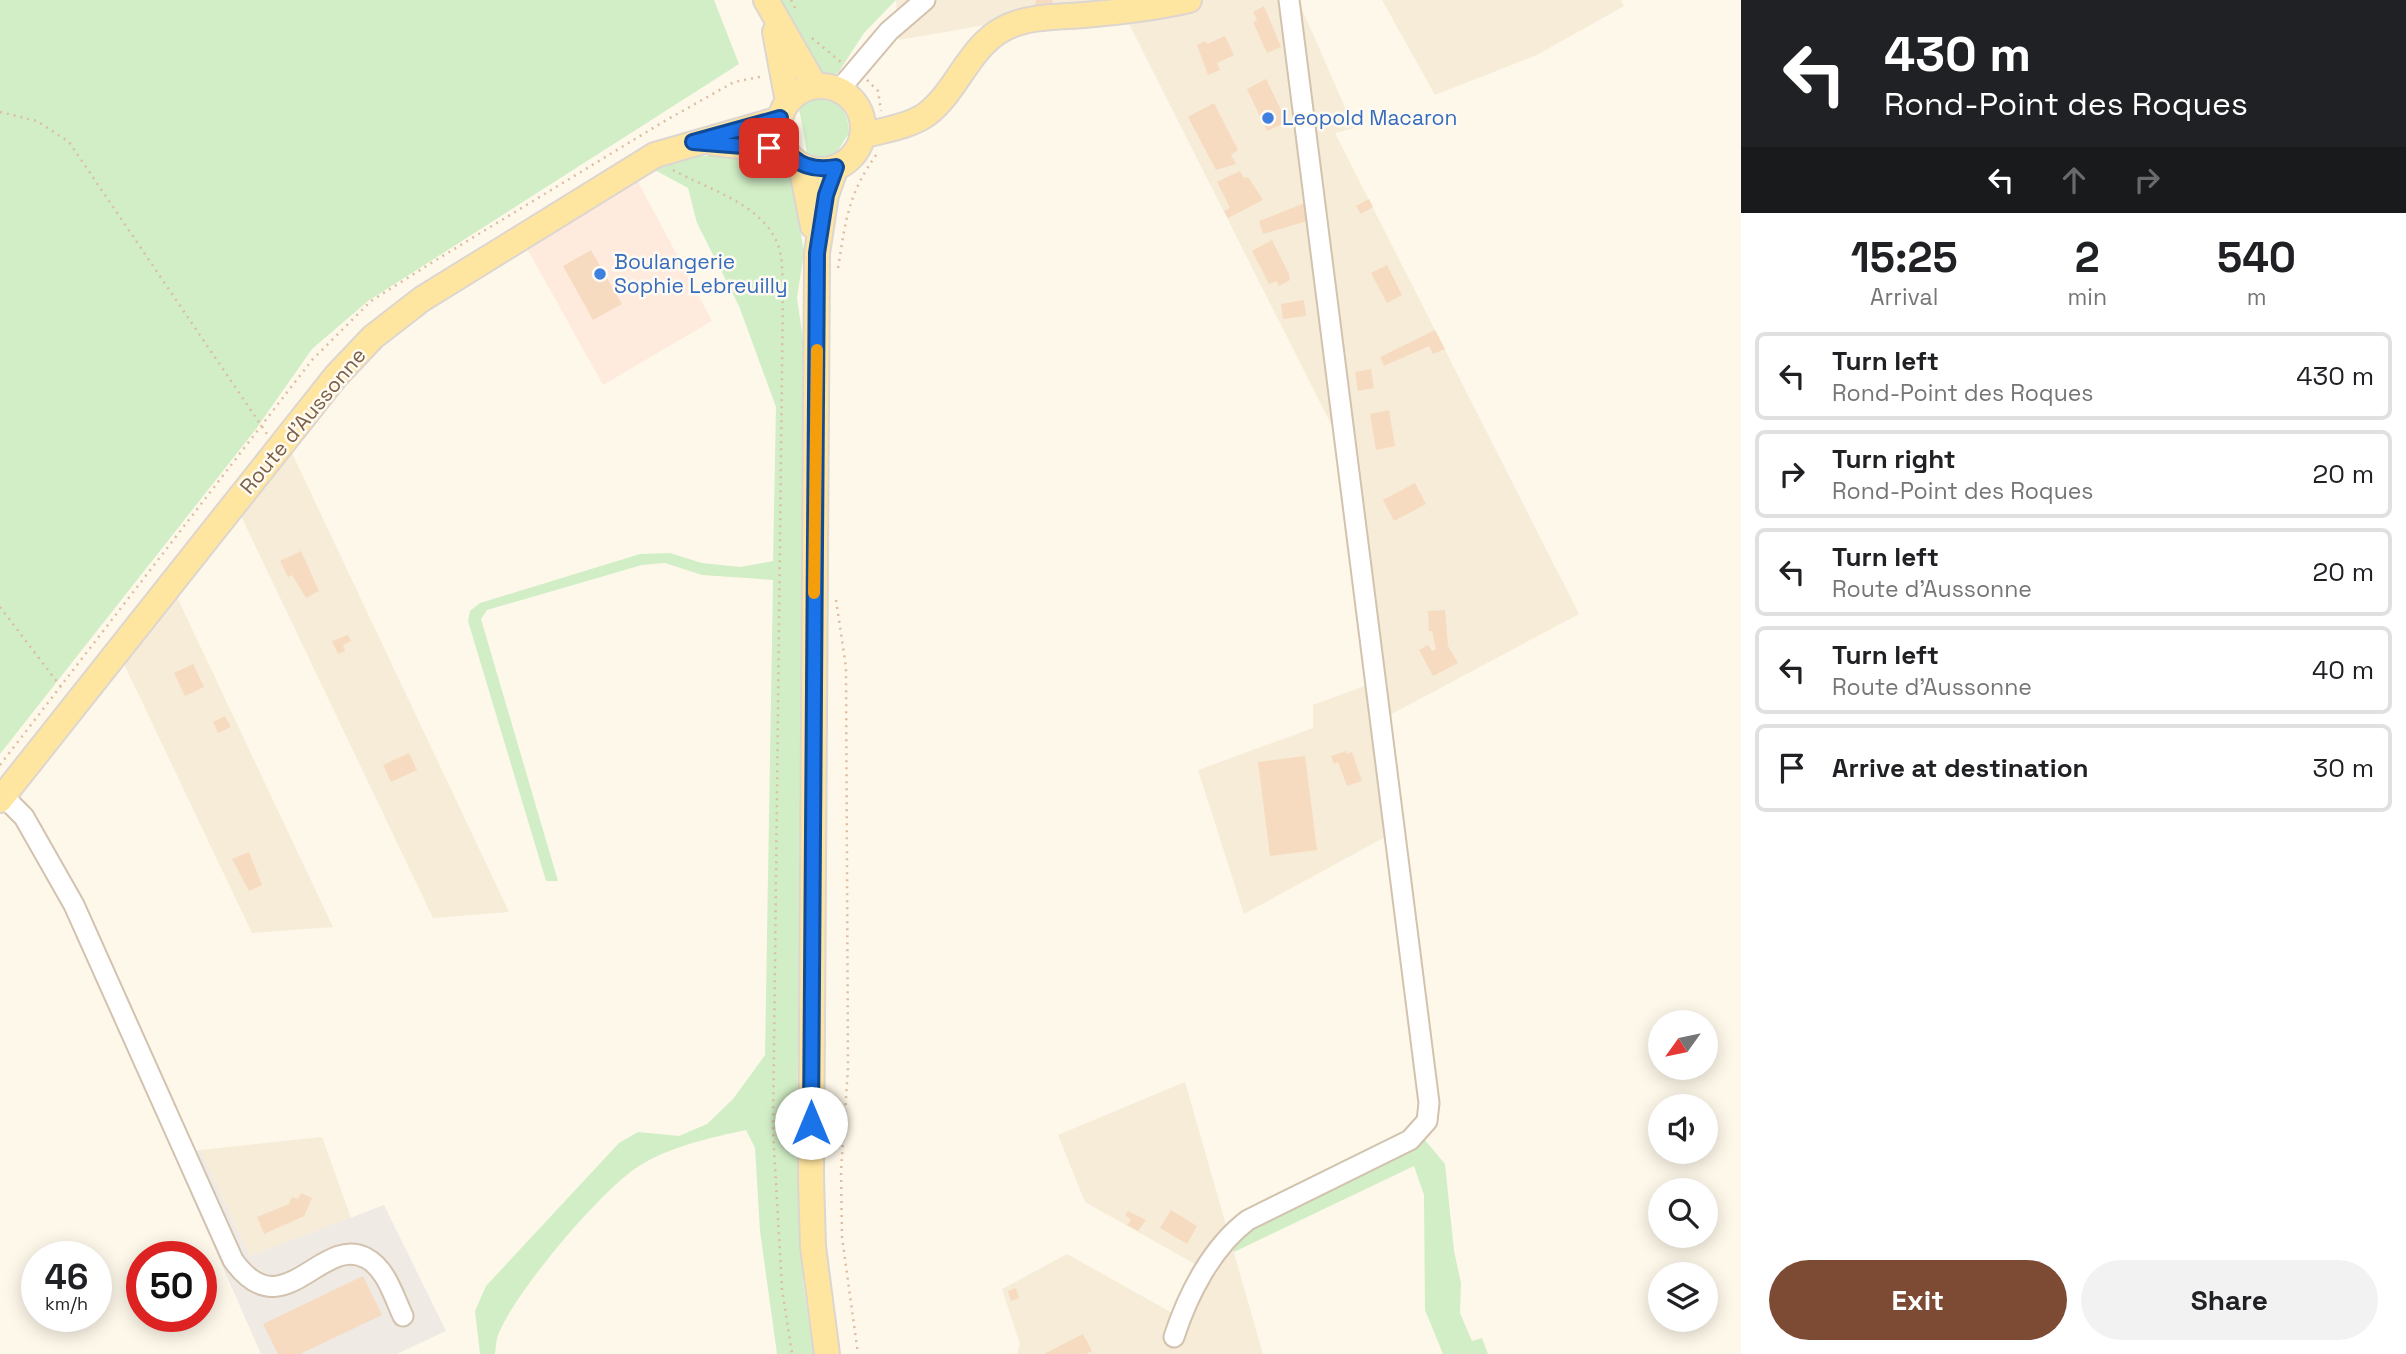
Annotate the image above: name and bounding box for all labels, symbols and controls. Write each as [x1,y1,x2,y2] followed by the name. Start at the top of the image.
[1884,23,2031,85] text: 430 m
[1769,28,1860,119] icon: left
[1884,84,2248,124] text: Rond-Point des Roques
[1282,104,1457,131] place label: Leopold Macaron
[1260,110,1276,126] marker: Leopold Macaron
[739,118,799,178] pin
[750,129,788,167] icon: arrive
[1982,161,2020,199] icon: left
[2055,161,2093,199] icon: ahead
[2128,161,2166,199] icon: right
[1851,231,1958,284] text: 15:25
[2075,231,2100,284] text: 2
[2217,231,2296,284] text: 540
[614,248,788,299] place label: Boulangerie Sophie Lebreuilly
[592,266,608,282] marker: Boulangerie Sophie Lebreuilly
[1870,282,1938,312] text: Arrival
[2068,282,2107,312] text: min
[2247,282,2266,312] text: m
[234,342,372,499] street label: Route d'Aussonne
[1832,344,1939,378] text: Turn left
[1773,357,1811,395] icon: left
[2296,359,2374,393] text: 430 m
[1832,378,2093,408] text: Rond-Point des Roques
[1832,442,1956,476] text: Turn right
[1773,455,1811,493] icon: right
[2313,457,2374,491] text: 20 m
[1832,476,2093,506] text: Rond-Point des Roques
[1832,540,1939,574] text: Turn left
[1773,553,1811,591] icon: left
[2313,555,2374,589] text: 20 m
[1832,574,2032,604] text: Route d'Aussonne
[1832,638,1939,672] text: Turn left
[1773,651,1811,689] icon: left
[2312,653,2374,687] text: 40 m
[1832,672,2032,702] text: Route d'Aussonne
[1773,749,1811,787] icon: arrive
[1832,751,2089,785] text: Arrive at destination
[2313,751,2374,785] text: 30 m
[1648,1010,1718,1080] north arrow
[1648,1010,1718,1332] map controls
[774,1086,848,1160] position arrow
[1648,1094,1718,1164] button: sound
[1648,1178,1718,1248] button: search
[126,1241,217,1332] speed limit sign: 50
[45,1255,88,1299] text: 46
[1769,1260,2067,1340] button: Exit
[2081,1260,2378,1340] button: Share
[1648,1262,1718,1332] button: layers
[45,1292,88,1315] text: km/h

